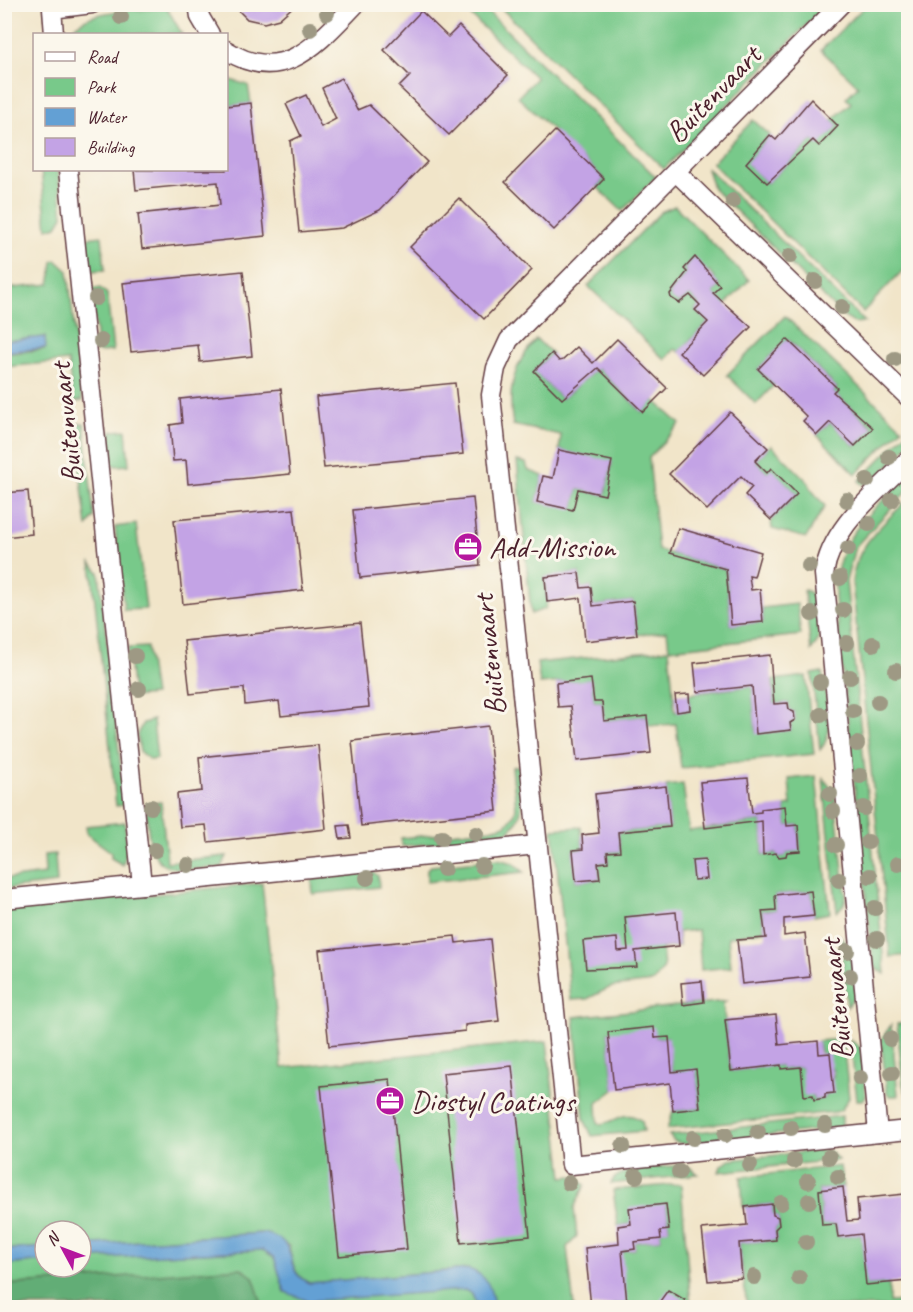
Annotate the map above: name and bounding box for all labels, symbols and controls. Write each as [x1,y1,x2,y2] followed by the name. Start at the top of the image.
[33,33,228,171] legend
[657,35,771,151] street label: Buitenvaart
[87,46,120,68] text: Road
[87,76,117,98] text: Park
[87,106,128,128] text: Water
[87,136,136,158] text: Building
[40,358,91,485] street label: Buitenvaart
[489,528,617,566] place label: Add-Mission
[452,531,484,563] office icon: Add-Mission
[463,590,514,717] street label: Buitenvaart
[810,934,861,1061] street label: Buitenvaart
[411,1082,577,1120] place label: Diostyl Coatings
[374,1085,406,1117] office icon: Diostyl Coatings
[33,1219,93,1279] north arrow
[42,1227,65,1250] text: N

